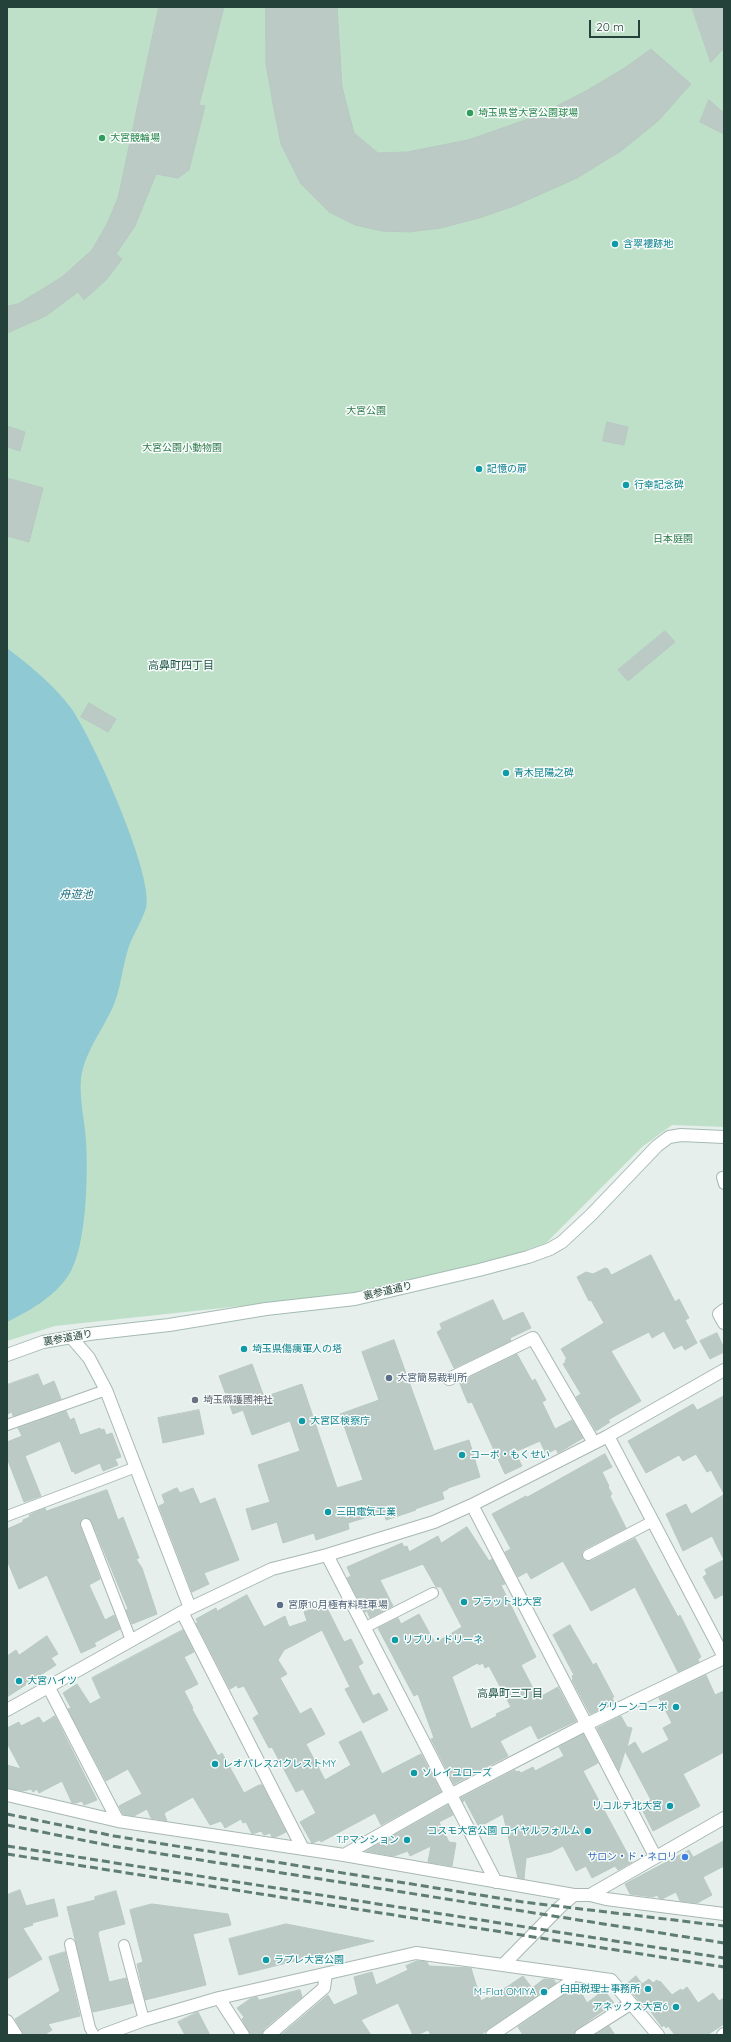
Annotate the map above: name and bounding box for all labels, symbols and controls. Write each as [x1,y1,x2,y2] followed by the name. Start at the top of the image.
[591,12,642,38] scale bar
[596,19,624,34] text: 20 m
[478,107,578,119] place label: 埼玉県営大宮公園球場
[465,108,475,118] marker: 埼玉県営大宮公園球場
[110,132,160,144] place label: 大宮競輪場
[97,133,107,143] marker: 大宮競輪場
[623,238,673,250] place label: 含翠褸跡地
[610,239,620,249] marker: 含翠褸跡地
[346,405,386,417] park label: 大宮公園
[142,442,222,454] park label: 大宮公園小動物園
[487,463,527,475] place label: 記憶の扉
[474,464,484,474] marker: 記憶の扉
[634,479,684,491] place label: 行幸記念碑
[621,480,631,490] marker: 行幸記念碑
[653,533,693,545] park label: 日本庭園
[148,659,214,673] district label: 高鼻町四丁目
[514,767,574,779] place label: 青木昆陽之碑
[501,768,511,778] marker: 青木昆陽之碑
[60,888,92,902] water label: 舟遊池
[362,1280,414,1302] street label: 裏参道通り
[42,1328,94,1348] street label: 裏参道通り
[252,1343,342,1355] place label: 埼玉県傷痍軍人の塔
[239,1344,249,1354] marker: 埼玉県傷痍軍人の塔
[397,1372,467,1384] place label: 大宮簡易裁判所
[384,1373,394,1383] marker: 大宮簡易裁判所
[203,1394,273,1406] place label: 埼玉縣護國神社
[190,1395,200,1405] marker: 埼玉縣護國神社
[310,1415,370,1427] place label: 大宮区検察庁
[297,1416,307,1426] marker: 大宮区検察庁
[470,1449,550,1461] place label: コーポ・もくせい
[457,1450,467,1460] marker: コーポ・もくせい
[336,1506,396,1518] place label: 三田電気工業
[323,1507,333,1517] marker: 三田電気工業
[472,1596,542,1608] place label: フラット北大宮
[459,1597,469,1607] marker: フラット北大宮
[288,1599,388,1611] place label: 宮原10月極有料駐車場
[275,1600,285,1610] marker: 宮原10月極有料駐車場
[403,1634,483,1646] place label: リブリ・ドリーネ
[390,1635,400,1645] marker: リブリ・ドリーネ
[27,1675,77,1687] place label: 大宮ハイツ
[14,1676,24,1686] marker: 大宮ハイツ
[477,1687,543,1701] district label: 高鼻町三丁目
[598,1701,668,1713] place label: グリーンコーポ
[671,1702,681,1712] marker: グリーンコーポ
[223,1758,336,1770] place label: レオパレス21クレストMY
[210,1759,220,1769] marker: レオパレス21クレストMY
[422,1767,492,1779] place label: ソレイユローズ
[409,1768,419,1778] marker: ソレイユローズ
[592,1800,662,1812] place label: リコルテ北大宮
[665,1801,675,1811] marker: リコルテ北大宮
[427,1825,580,1837] place label: コスモ大宮公園 ロイヤルフォルム
[583,1826,593,1836] marker: コスモ大宮公園 ロイヤルフォルム
[336,1834,399,1846] place label: T.Pマンション
[402,1835,412,1845] marker: T.Pマンション
[587,1851,677,1863] place label: サロン・ド・ネロリ
[680,1852,690,1862] marker: サロン・ド・ネロリ
[274,1954,344,1966] place label: ラプレ大宮公園
[261,1955,271,1965] marker: ラプレ大宮公園
[560,1983,640,1995] place label: 臼田税理士事務所
[643,1984,653,1994] marker: 臼田税理士事務所
[474,1986,536,1998] place label: M-Flat OMIYA
[539,1987,549,1997] marker: M-Flat OMIYA
[593,2001,668,2013] place label: アネックス大宮6
[671,2002,681,2012] marker: アネックス大宮6

